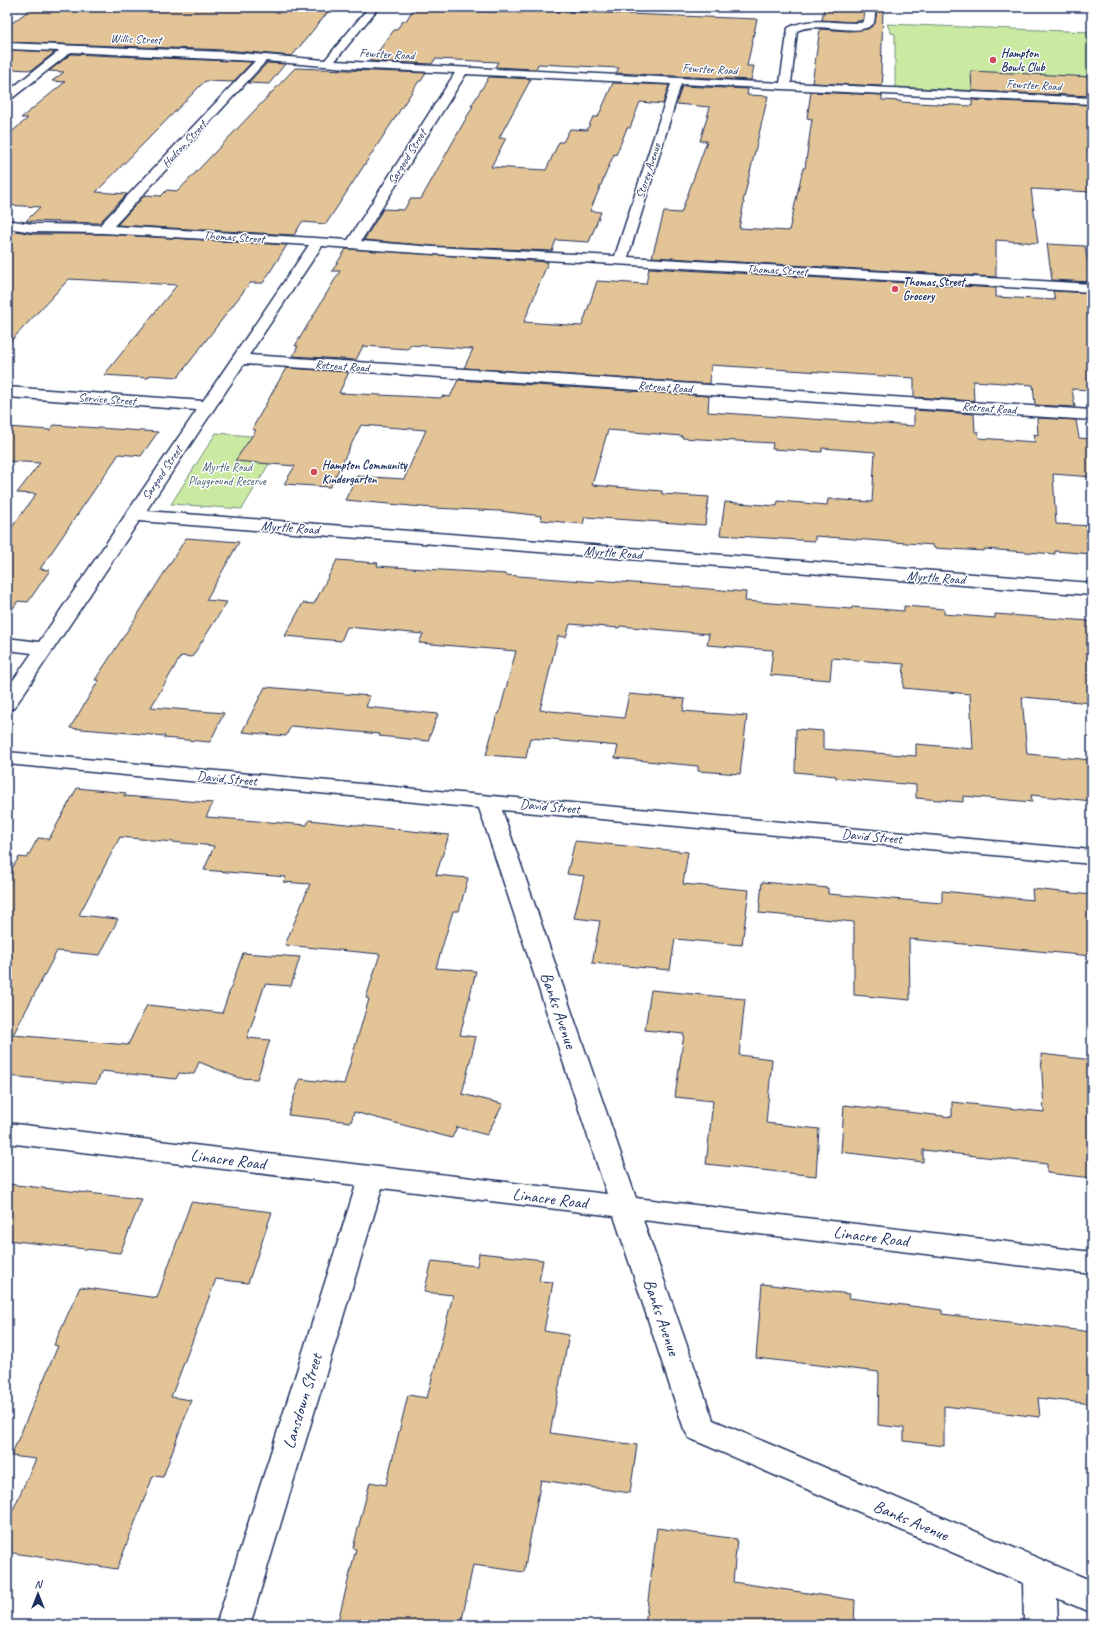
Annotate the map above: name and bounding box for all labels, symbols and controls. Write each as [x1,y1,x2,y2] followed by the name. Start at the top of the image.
[110,30,164,48] street label: Willis Street
[359,45,417,64] street label: Fewster Road
[1001,45,1045,75] place label: Hampton Bowls Club
[988,55,998,65] marker: Hampton Bowls Club
[682,60,740,79] street label: Fewster Road
[1006,76,1064,95] street label: Fewster Road
[158,116,211,171] street label: Hudson Street
[384,125,431,187] street label: Sargood Street
[632,140,665,201] street label: Storey Avenue
[203,227,267,247] street label: Thomas Street
[746,260,810,280] street label: Thomas Street
[903,274,967,304] place label: Thomas Street Grocery
[890,284,900,294] marker: Thomas Street Grocery
[314,356,372,376] street label: Retreat Road
[637,377,695,397] street label: Retreat Road
[78,389,138,409] street label: Service Street
[961,398,1019,418] street label: Retreat Road
[138,441,187,503] street label: Sargood Street
[322,457,409,487] place label: Hampton Community Kindergarten
[188,459,267,489] park label: Myrtle Road Playground Reserve
[309,467,319,477] marker: Hampton Community Kindergarten
[260,517,322,538] street label: Myrtle Road
[583,542,645,563] street label: Myrtle Road
[906,567,968,588] street label: Myrtle Road
[196,767,259,790] street label: David Street
[519,795,582,818] street label: David Street
[841,825,904,848] street label: David Street
[536,969,582,1052] street label: Banks Avenue
[189,1144,269,1175] street label: Linacre Road
[511,1183,591,1214] street label: Linacre Road
[832,1221,912,1252] street label: Linacre Road
[639,1276,685,1359] street label: Banks Avenue
[278,1349,328,1451] street label: Lansdown Street
[870,1495,953,1546] street label: Banks Avenue
[18,1574,58,1614] north arrow
[35,1577,44,1591] text: N

